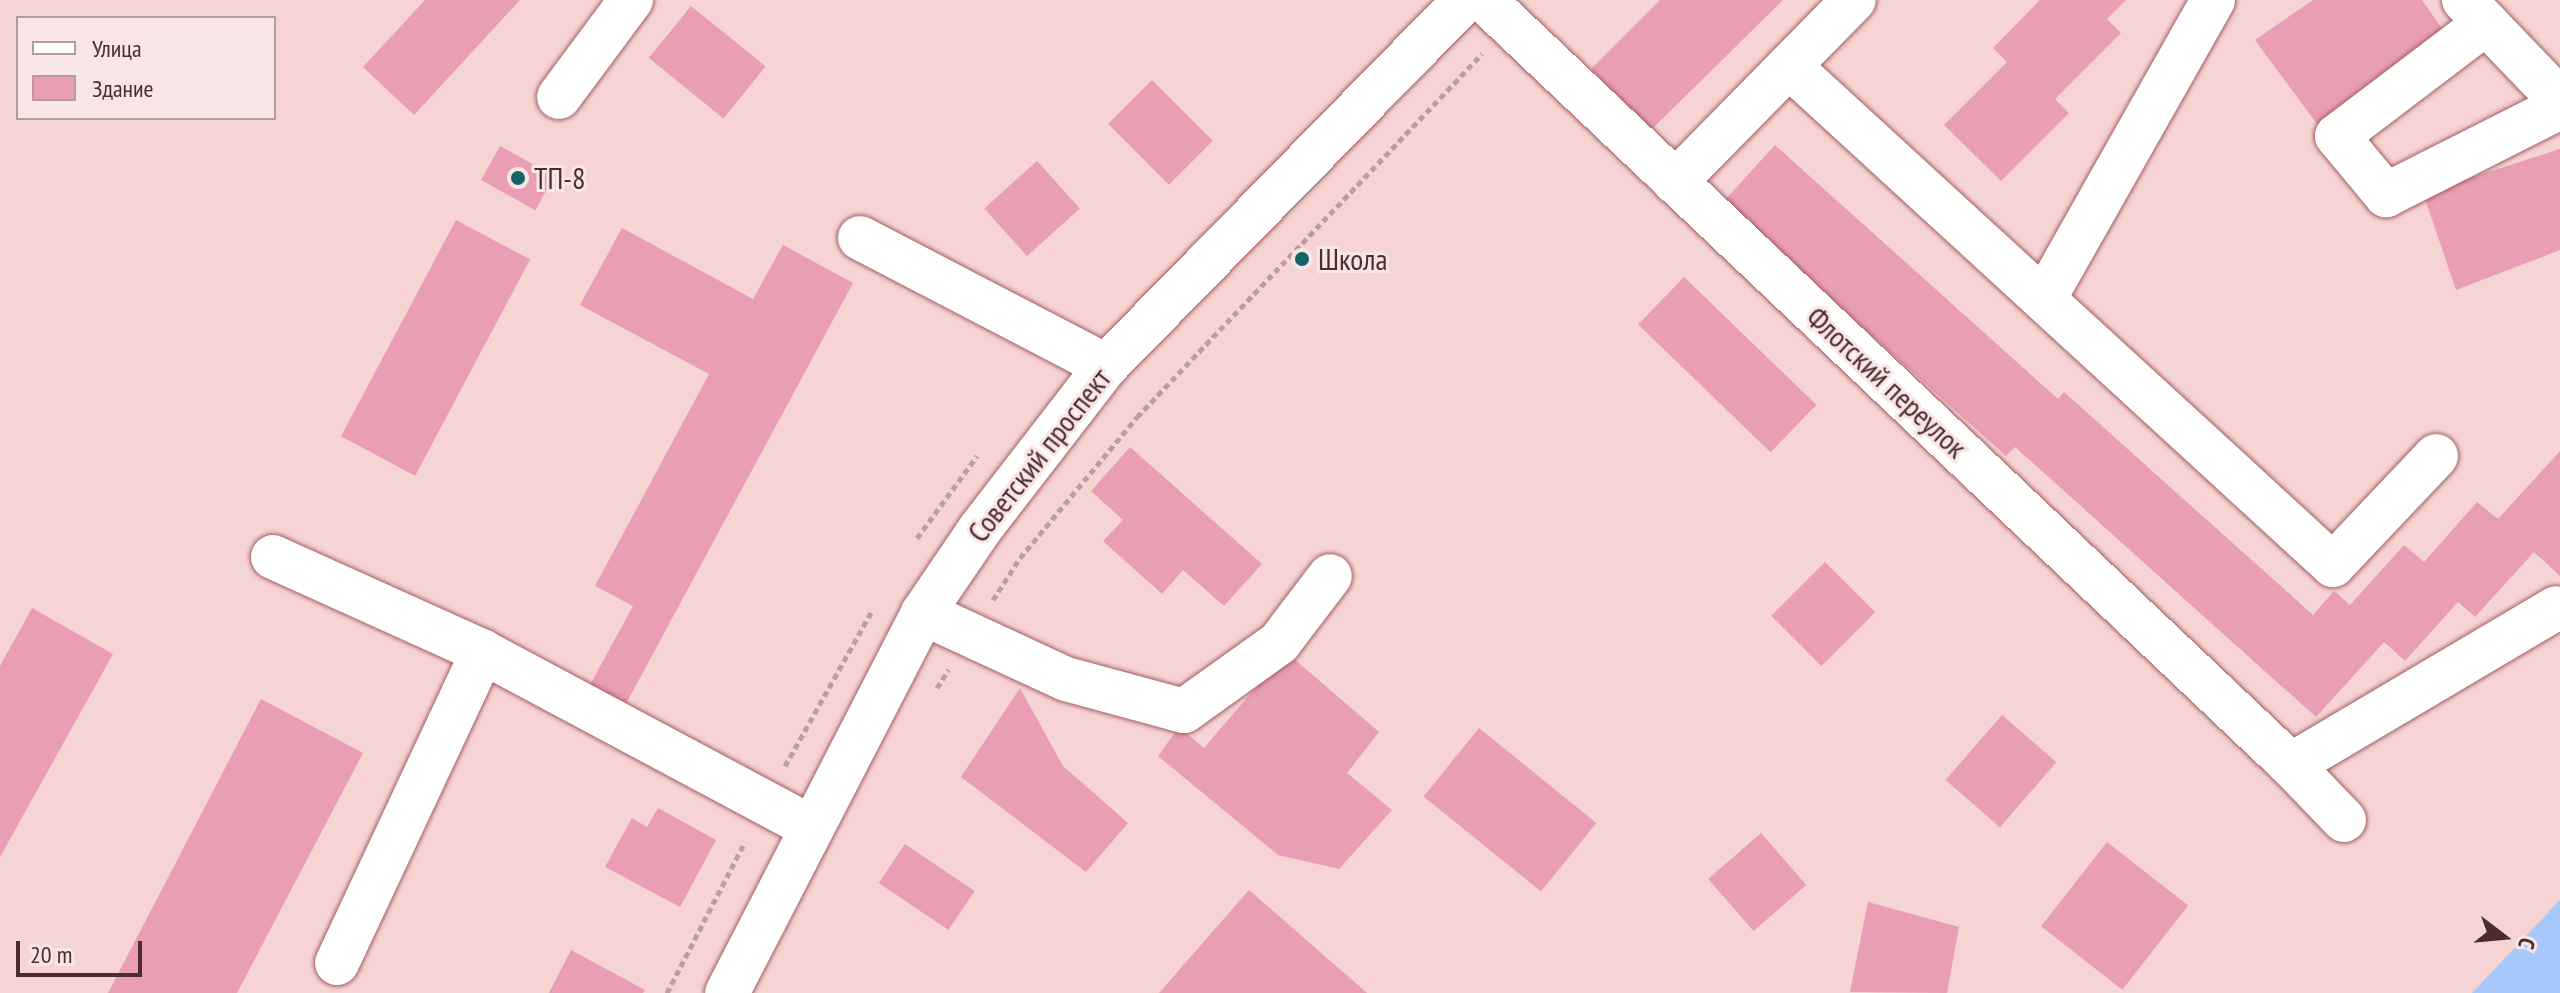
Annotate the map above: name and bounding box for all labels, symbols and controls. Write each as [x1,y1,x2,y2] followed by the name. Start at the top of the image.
[16,16,276,120] legend
[92,33,142,64] text: Улица
[92,73,153,104] text: Здание
[534,160,585,196] place label: ТП-8
[509,169,527,187] marker: ТП-8
[1318,241,1388,277] place label: Школа
[1293,250,1311,268] marker: Школа
[1800,299,1974,465] street label: Флотский переулок
[960,361,1118,549] street label: Советский проспект
[2464,897,2544,977] north arrow
[20,925,146,975] scale bar
[2512,935,2542,952] text: С
[30,939,72,970] text: 20 m

